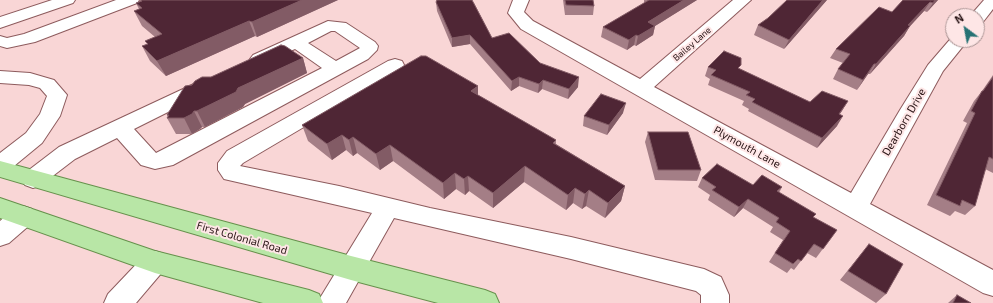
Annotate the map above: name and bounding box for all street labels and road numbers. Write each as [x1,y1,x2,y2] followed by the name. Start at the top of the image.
[671,25,713,63] street label: Bailey Lane
[879,86,929,158] street label: Dearborn Drive
[711,123,783,171] street label: Plymouth Lane
[195,219,289,257] street label: First Colonial Road

